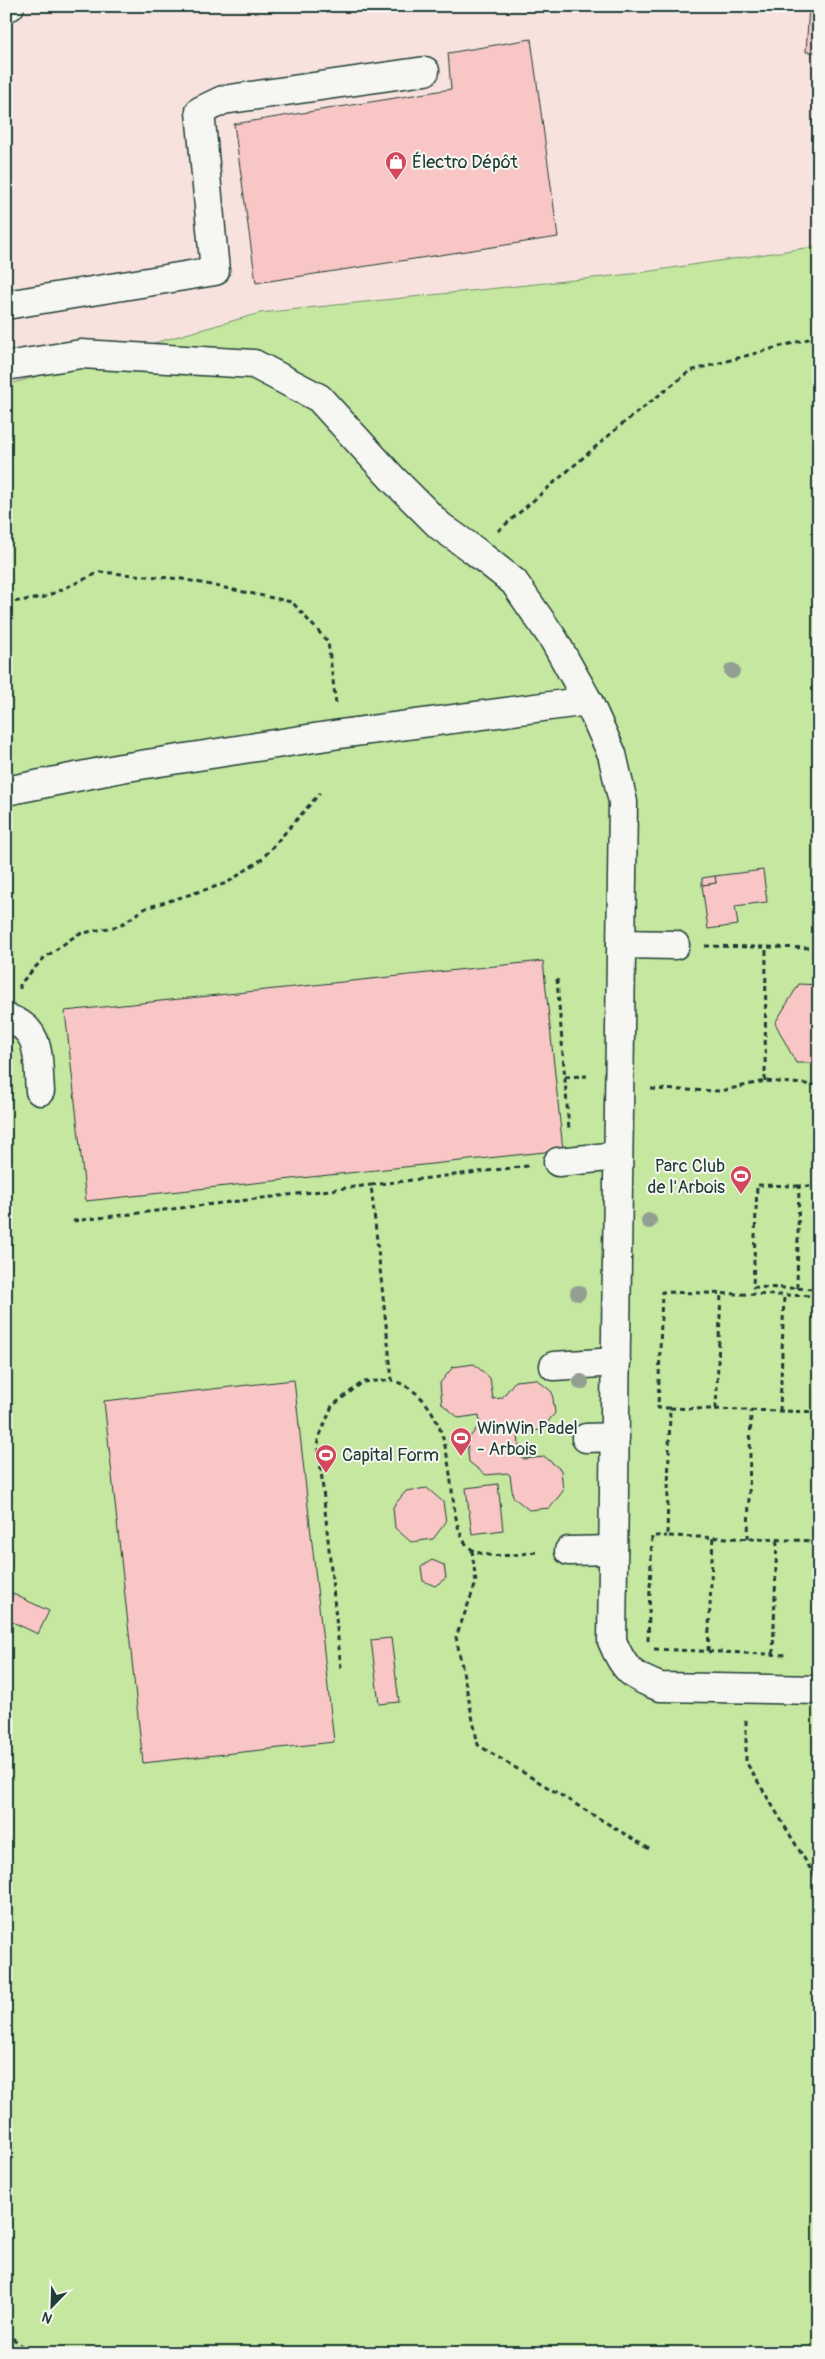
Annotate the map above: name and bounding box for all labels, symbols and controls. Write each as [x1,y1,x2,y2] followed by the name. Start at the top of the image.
[384,150,408,181] shop icon: Électro Dépôt
[412,151,518,174] place label: Électro Dépôt
[648,1155,725,1199] place label: Parc Club de l'Arbois
[729,1164,753,1195] sports icon: Parc Club de l'Arbois
[477,1417,578,1461] place label: WinWin Padel - Arbois
[449,1426,473,1457] sports icon: WinWin Padel - Arbois
[314,1443,338,1474] sports icon: Capital Form
[342,1444,439,1467] place label: Capital Form
[28,2282,78,2332] north arrow
[39,2308,55,2327] text: N

